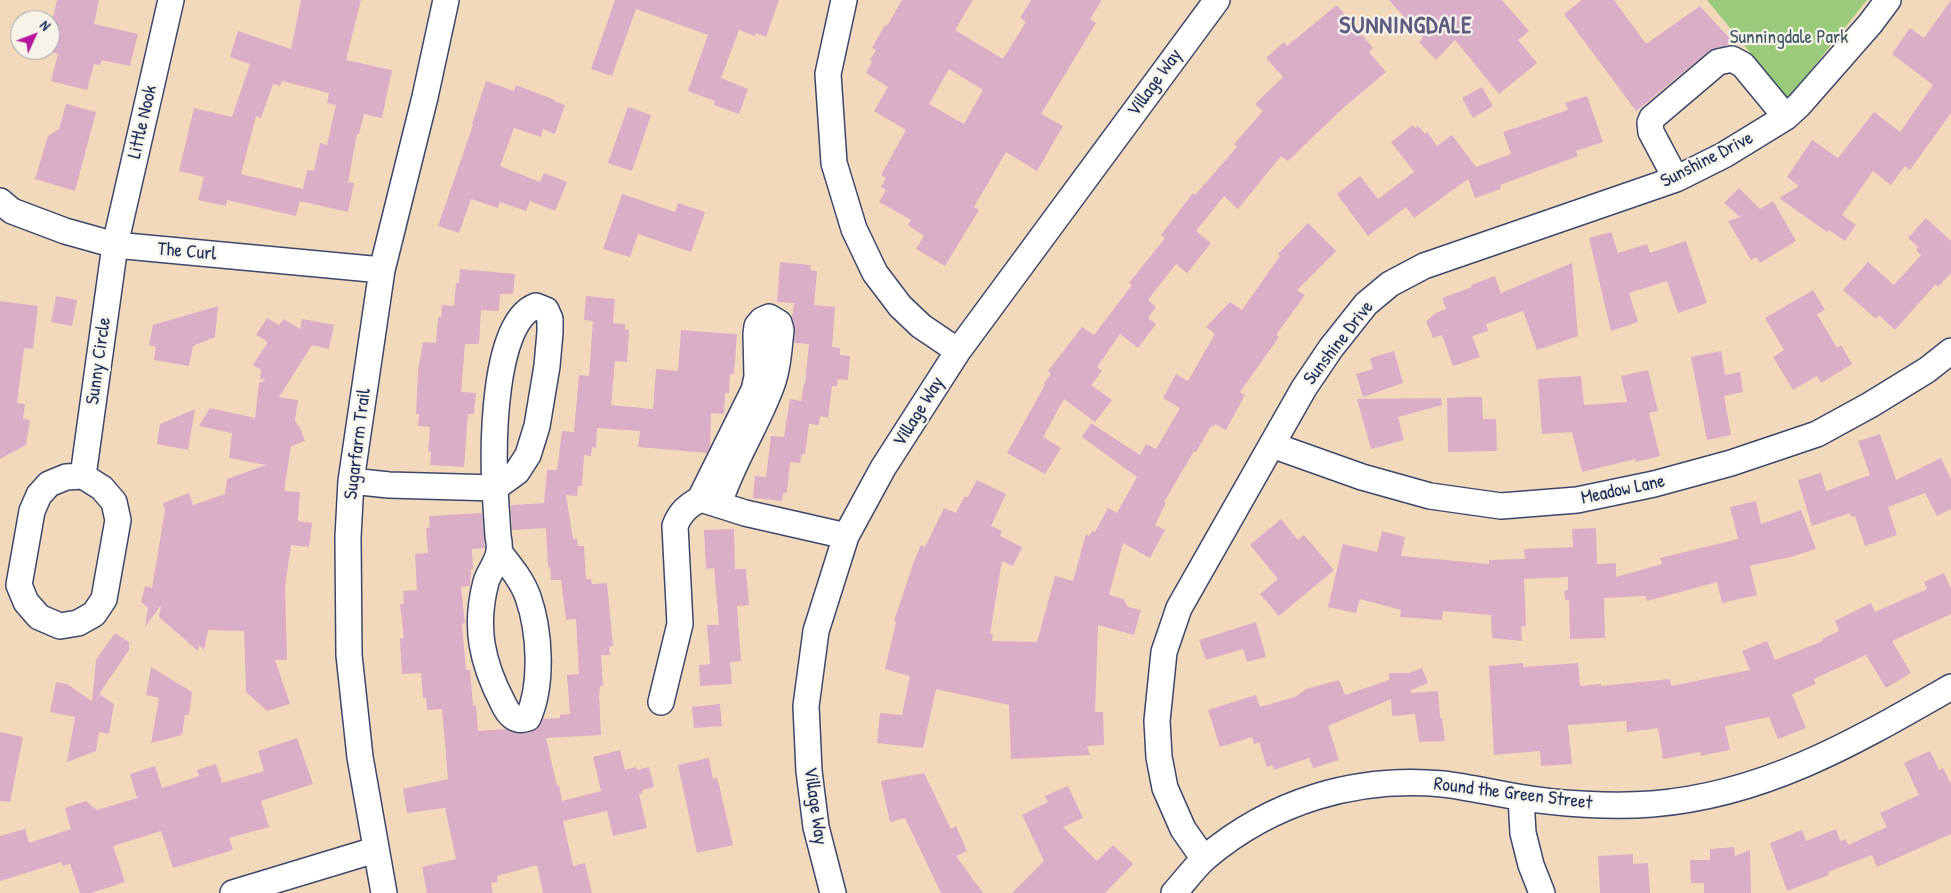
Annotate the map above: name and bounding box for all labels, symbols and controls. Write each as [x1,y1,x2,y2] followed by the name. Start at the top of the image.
[10,10,60,60] north arrow
[1338,13,1474,41] district label: SUNNINGDALE
[36,16,55,34] text: N
[1730,27,1848,49] park label: Sunningdale Park
[1123,45,1187,121] street label: Village Way
[123,83,163,161] street label: Little Nook
[1657,127,1757,193] street label: Sunshine Drive
[157,238,217,266] street label: The Curl
[1299,296,1379,390] street label: Sunshine Drive
[82,316,116,406] street label: Sunny Circle
[889,373,949,451] street label: Village Way
[340,387,376,501] street label: Sugarfarm Trail
[1579,470,1667,510] street label: Meadow Lane
[798,766,832,846] street label: Village Way
[1432,773,1594,815] street label: Round the Green Street

